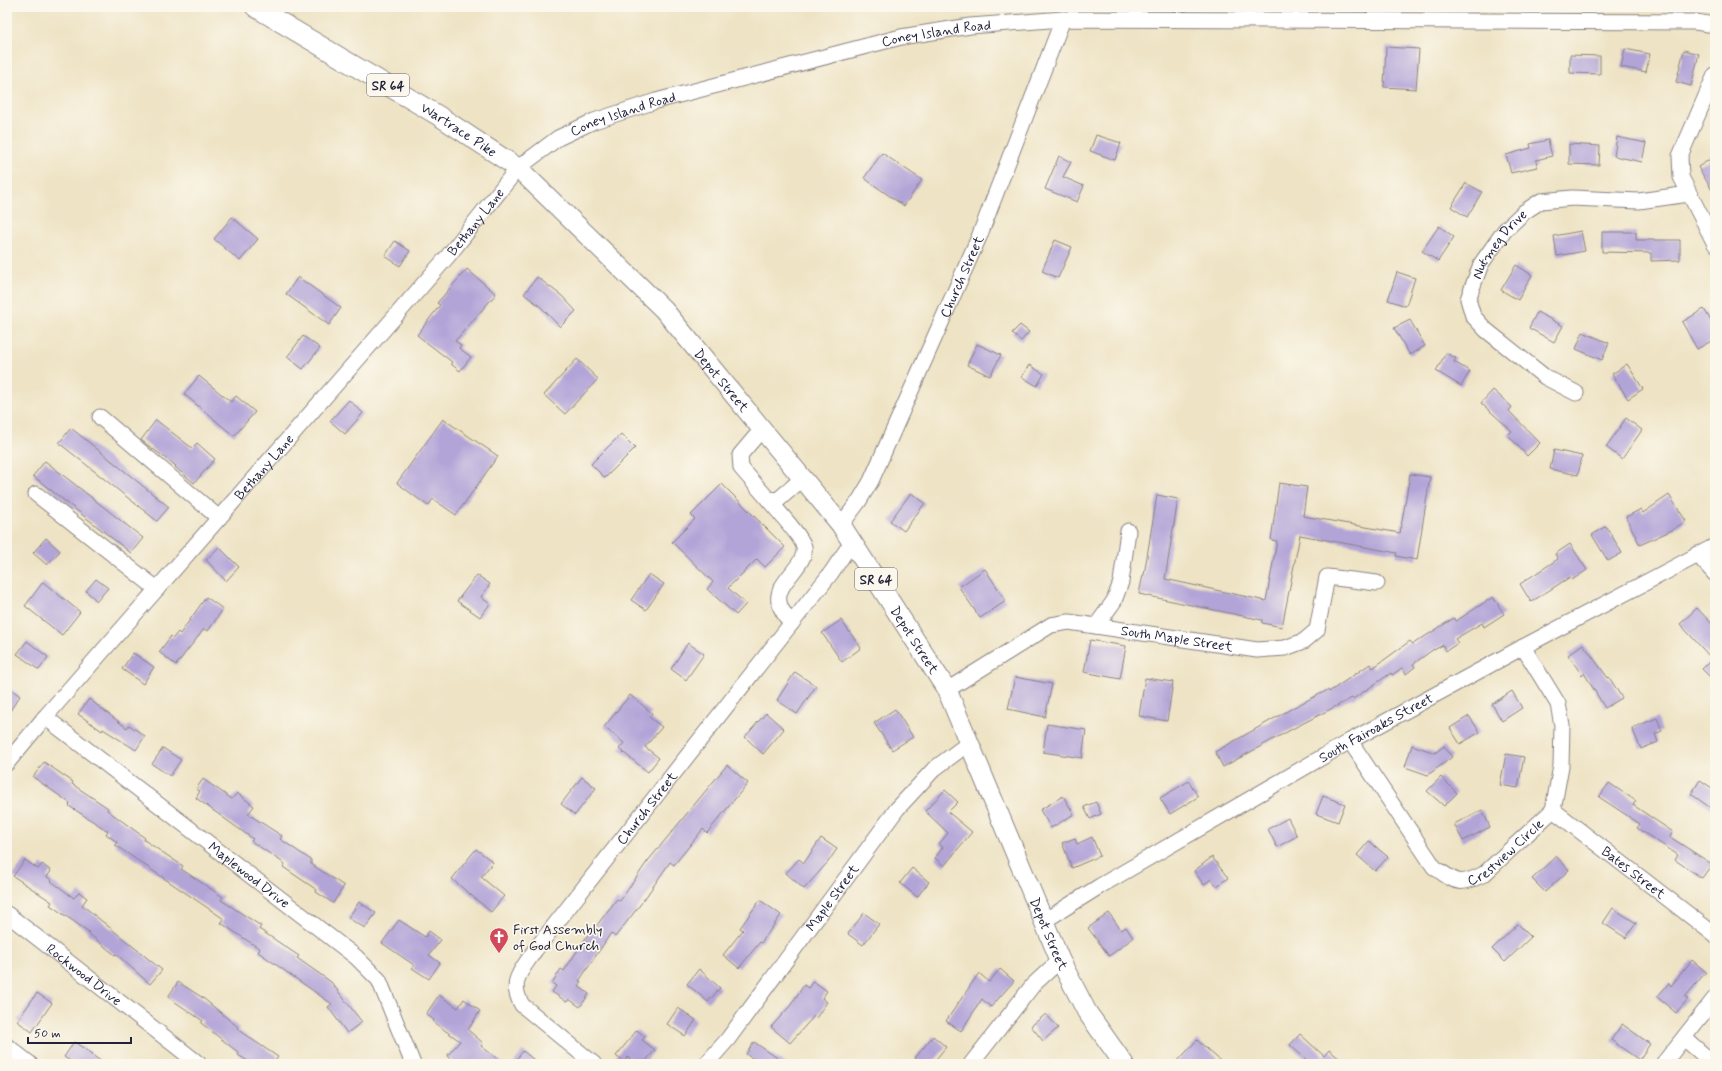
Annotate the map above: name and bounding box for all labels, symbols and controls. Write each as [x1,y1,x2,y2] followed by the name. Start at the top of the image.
[880,16,992,52] street label: Coney Island Road
[367,74,409,96] road number: SR 64
[567,88,678,141] street label: Coney Island Road
[417,99,500,162] street label: Wartrace Pike
[444,185,509,260] street label: Bethany Lane
[1468,206,1531,282] street label: Nutmeg Drive
[936,232,989,321] street label: Church Street
[690,345,753,417] street label: Depot Street
[231,431,298,504] street label: Bethany Lane
[855,568,897,590] road number: SR 64
[885,603,943,678] street label: Depot Street
[1120,622,1235,656] street label: South Maple Street
[1316,689,1437,767] street label: South Fairoaks Street
[613,768,682,849] street label: Church Street
[1465,815,1548,890] street label: Crestview Circle
[204,838,293,913] street label: Maplewood Drive
[1597,843,1670,904] street label: Bates Street
[802,860,864,935] street label: Maple Street
[1025,895,1072,974] street label: Depot Street
[513,921,603,955] place label: First Assembly of God Church
[488,926,510,954] church icon: First Assembly of God Church
[42,940,125,1010] street label: Rockwood Drive
[28,1019,131,1045] scale bar
[34,1026,61,1042] text: 50 m

